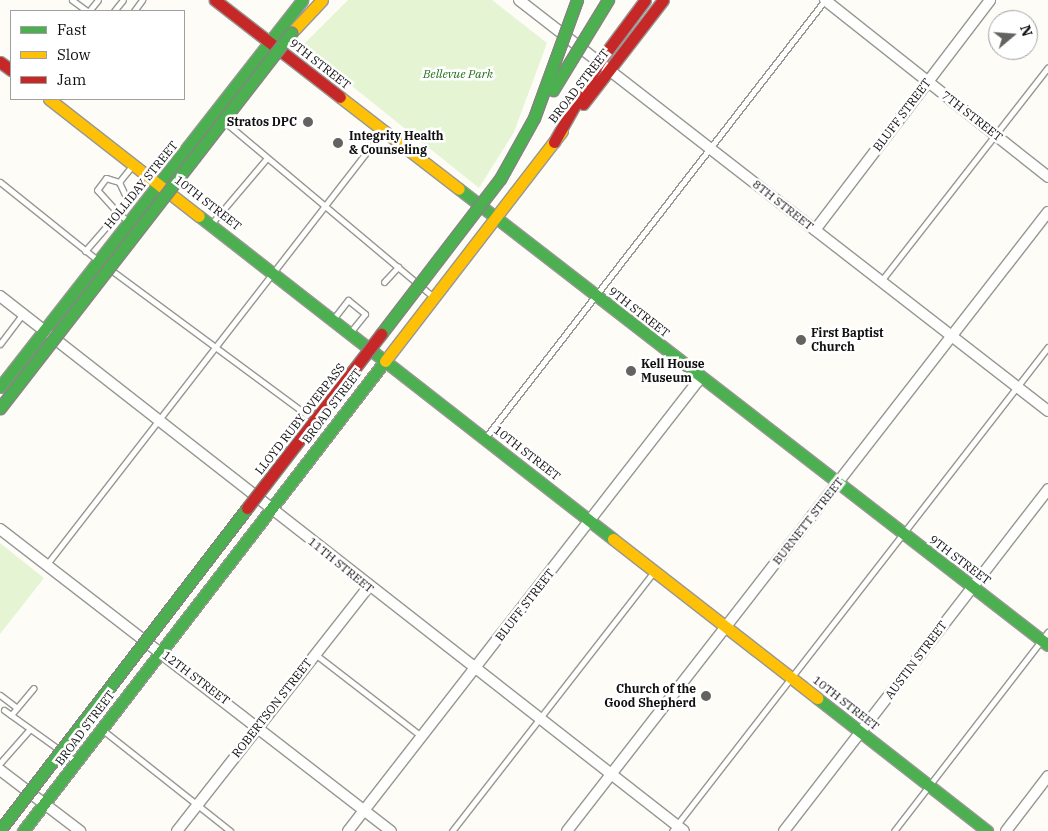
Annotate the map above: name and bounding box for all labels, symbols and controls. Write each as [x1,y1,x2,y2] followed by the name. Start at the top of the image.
[10,10,185,100] legend
[988,10,1038,60] north arrow
[57,20,87,39] text: Fast
[1016,23,1037,39] text: N
[287,36,353,92] street label: 9TH STREET
[57,45,90,64] text: Slow
[546,46,612,126] street label: BROAD STREET
[423,67,493,81] park label: Bellevue Park
[57,70,86,89] text: Jam
[870,76,934,154] street label: BLUFF STREET
[939,88,1005,144] street label: 7TH STREET
[227,115,297,129] place label: Stratos DPC
[301,115,315,129] marker: Stratos DPC
[349,129,444,157] place label: Integrity Health & Counseling
[331,136,345,150] marker: Integrity Health & Counseling
[101,138,181,232] street label: HOLLIDAY STREET
[172,173,244,233] street label: 10TH STREET
[750,177,816,233] street label: 8TH STREET
[606,284,672,340] street label: 9TH STREET
[811,326,884,354] place label: First Baptist Church
[795,334,807,346] marker: First Baptist Church
[641,357,705,385] place label: Kell House Museum
[252,360,348,478] street label: LLOYD RUBY OVERPASS
[625,365,637,377] marker: Kell House Museum
[299,366,365,446] street label: BROAD STREET
[491,423,563,483] street label: 10TH STREET
[769,475,847,567] street label: BURNETT STREET
[926,532,994,588] street label: 9TH STREET
[305,534,377,596] street label: 11TH STREET
[492,566,558,644] street label: BLUFF STREET
[882,618,950,702] street label: AUSTIN STREET
[160,648,232,708] street label: 12TH STREET
[229,656,315,760] street label: ROBERTSON STREET
[810,673,882,733] street label: 10TH STREET
[604,682,696,710] place label: Church of the Good Shepherd
[52,688,118,768] street label: BROAD STREET
[700,690,712,702] marker: Church of the Good Shepherd

